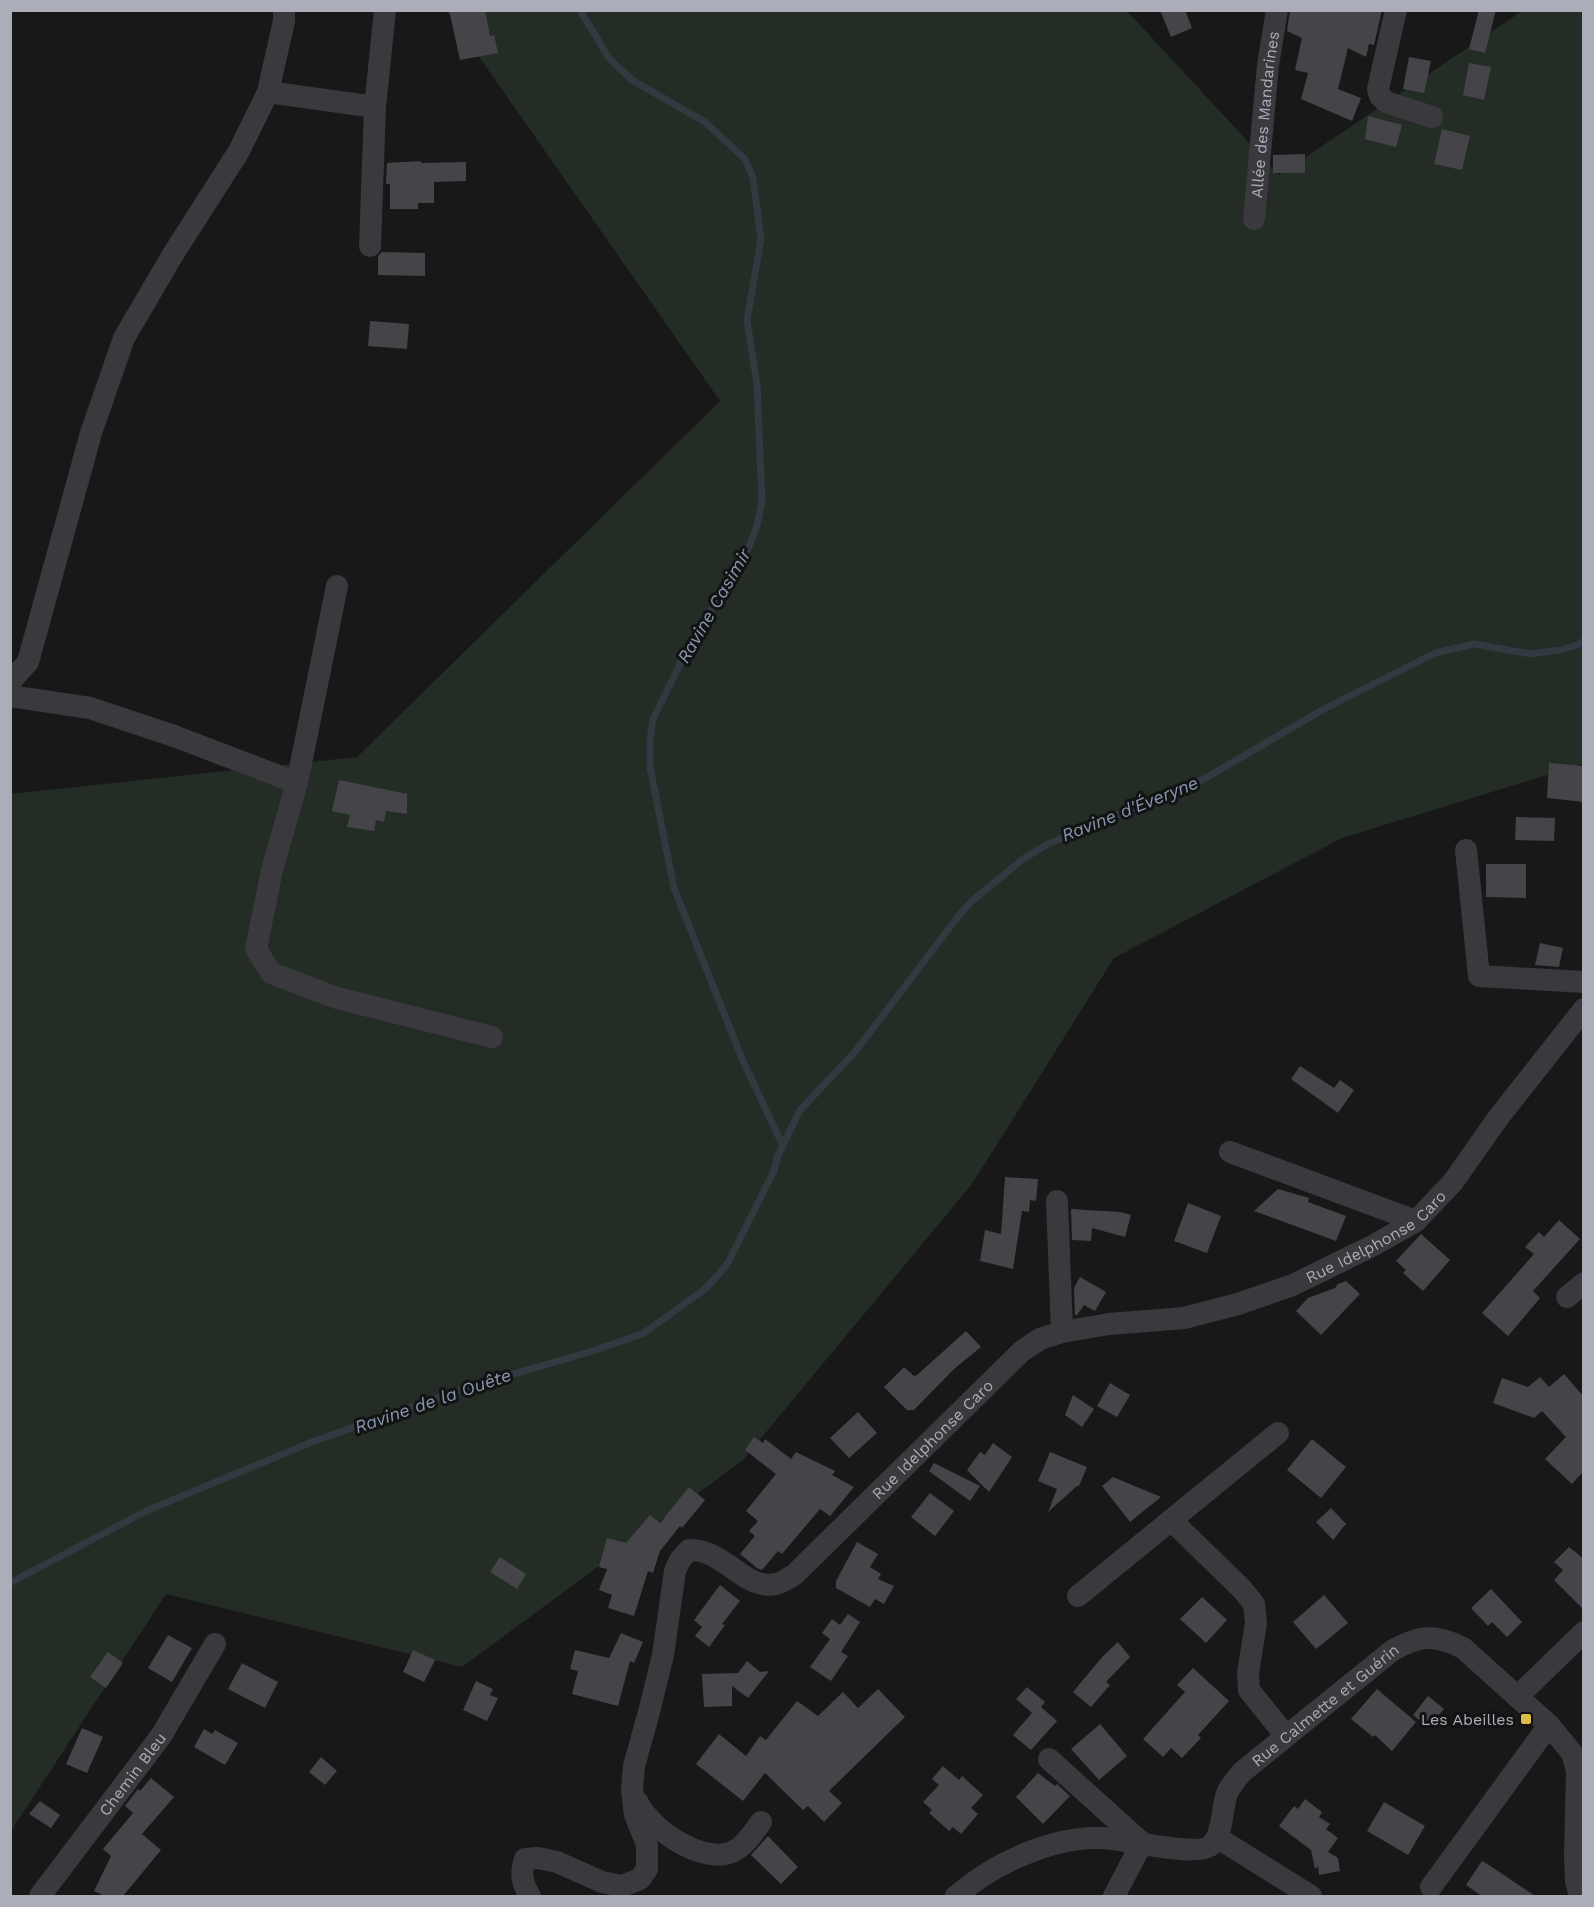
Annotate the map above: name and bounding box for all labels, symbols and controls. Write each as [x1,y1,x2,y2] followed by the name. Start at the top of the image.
[1247,30,1283,199] street label: Allée des Mandarines
[672,544,755,667] water label: Ravine Casimir
[1058,772,1201,845] water label: Ravine d'Éveryne
[1303,1187,1450,1287] street label: Rue Idelphonse Caro
[352,1364,514,1437] water label: Ravine de la Ouête
[868,1376,997,1503] street label: Rue Idelphonse Caro
[1248,1640,1403,1771] street label: Rue Calmette et Guérin
[1421,1710,1514,1729] place label: Les Abeilles
[1519,1712,1533,1726] marker: Les Abeilles
[95,1729,170,1820] street label: Chemin Bleu

